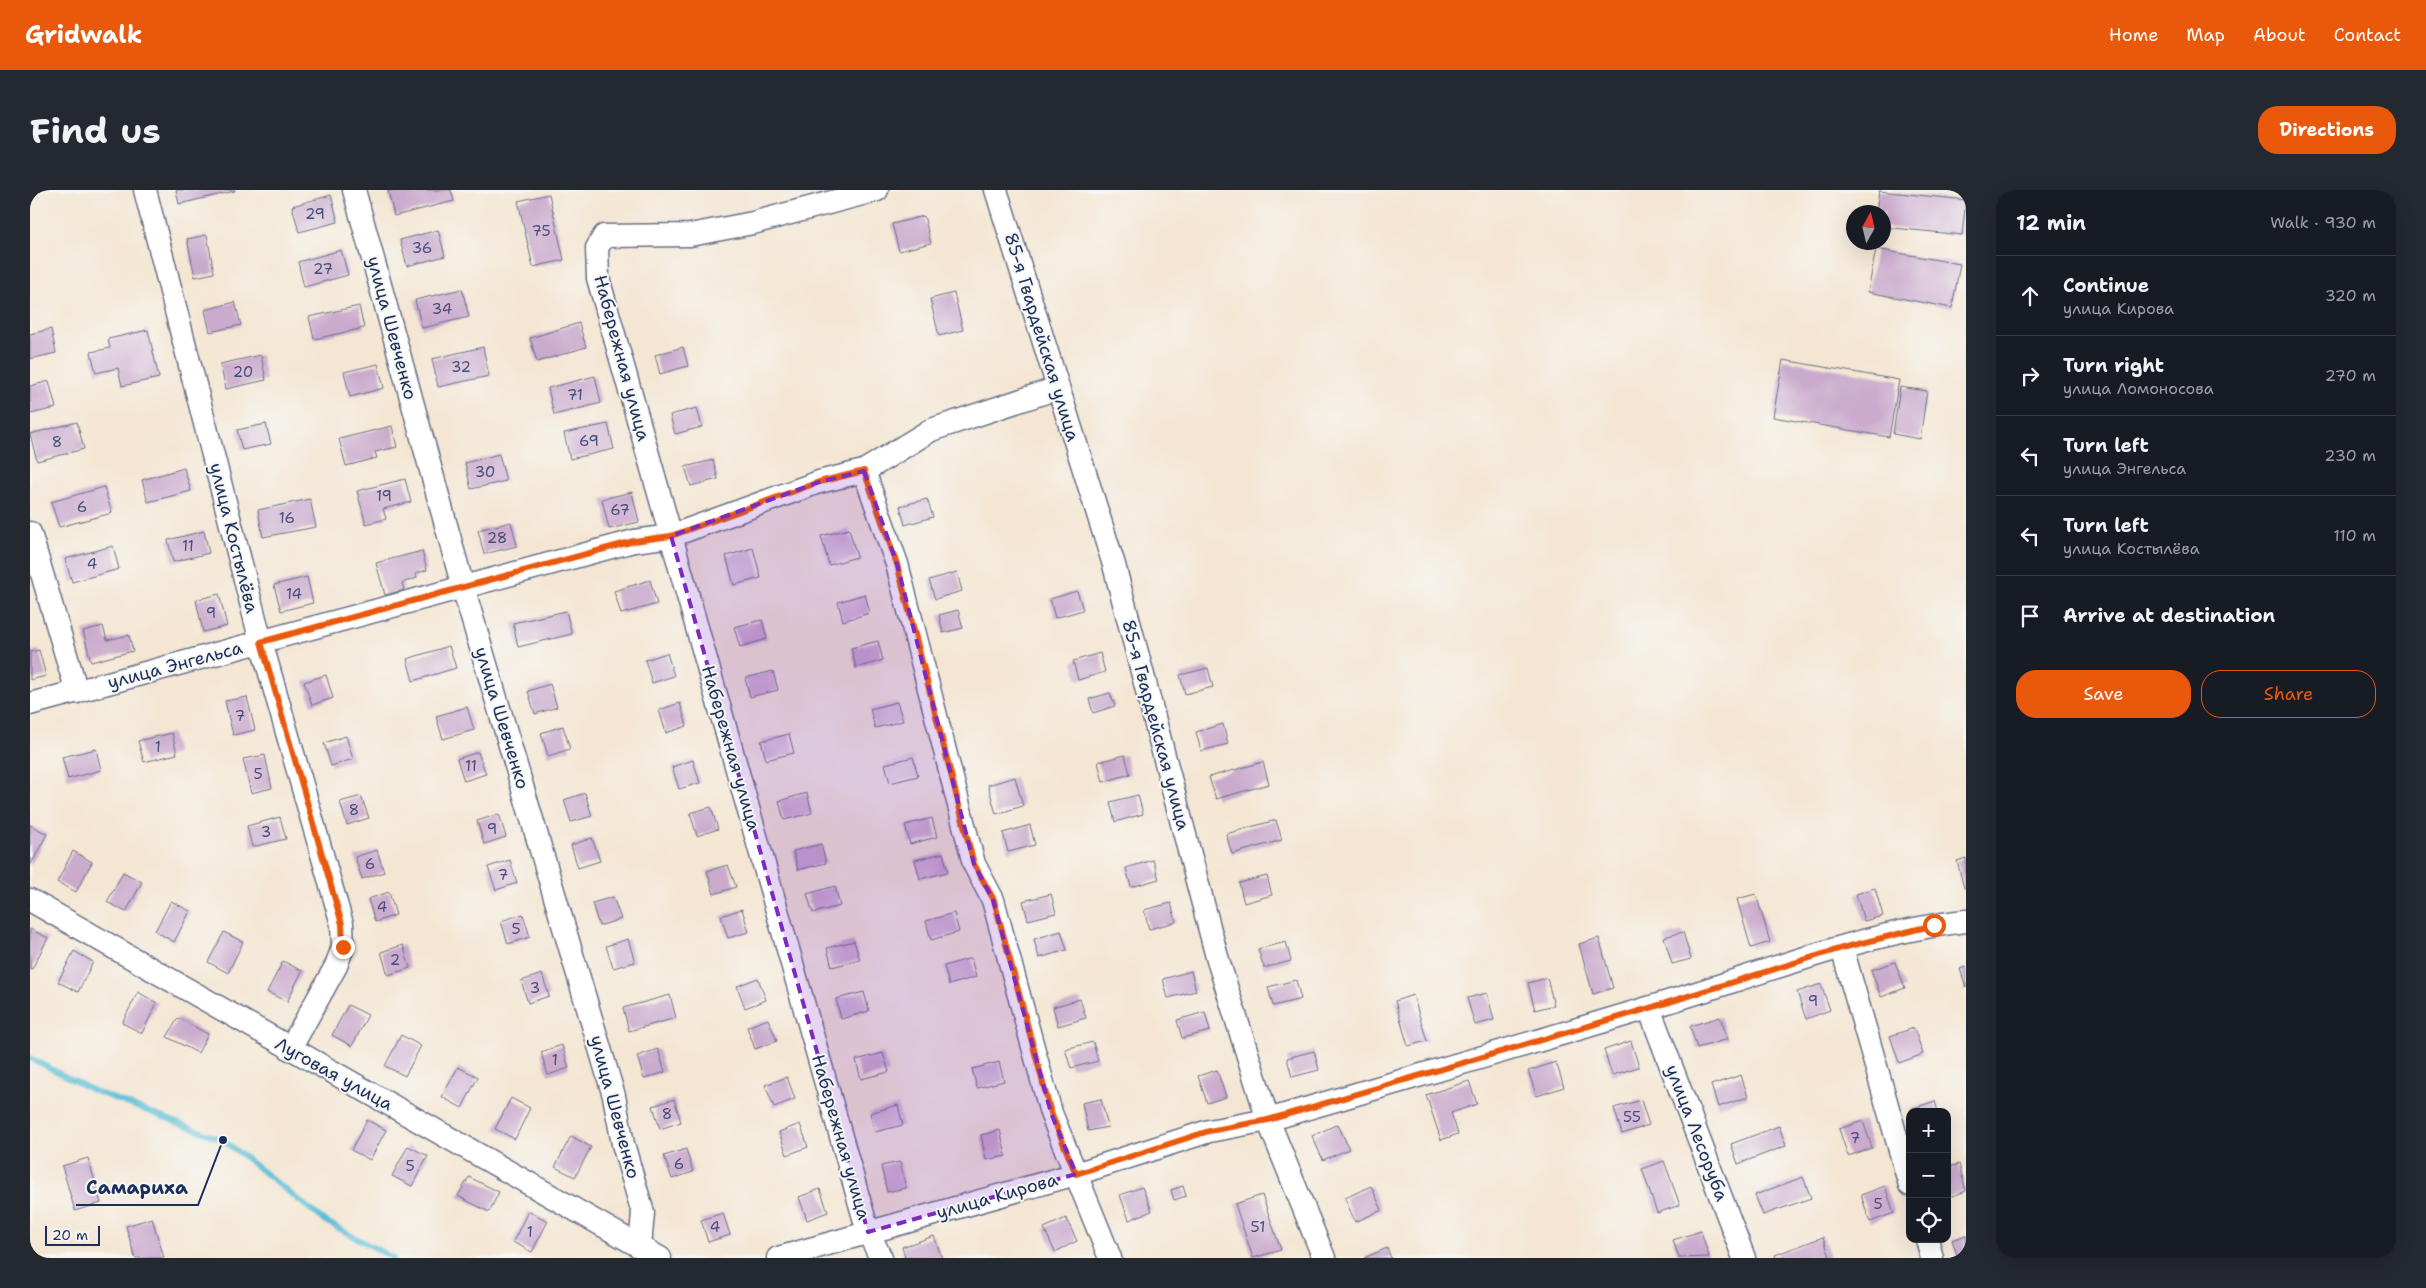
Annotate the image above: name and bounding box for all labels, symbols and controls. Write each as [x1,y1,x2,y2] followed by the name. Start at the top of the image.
[25,19,142,51] text: Gridwalk
[2109,23,2158,47] text: Home
[2186,23,2225,47] text: Map
[2253,23,2306,47] text: About
[2334,23,2401,47] text: Contact
[2258,106,2396,154] button: Directions
[30,107,161,154] text: Find us
[305,204,325,224] house number: 29
[1846,205,1891,250] north arrow
[2016,209,2086,237] text: 12 min
[2270,212,2376,233] text: Walk · 930 m
[531,221,551,241] house number: 75
[999,230,1085,444] street label: 85-я Гвардейская улица
[412,238,432,258] house number: 36
[361,254,423,402] street label: улица Шевченко
[313,259,333,279] house number: 27
[588,272,656,444] street label: Набережная улица
[2063,273,2149,298] text: Continue
[2016,282,2044,310] icon: ahead
[2325,285,2376,306] text: 320 m
[2063,298,2174,319] text: улица Кирова
[432,299,452,319] house number: 34
[2063,353,2164,378] text: Turn right
[451,357,471,377] house number: 32
[233,362,253,382] house number: 20
[2016,362,2044,390] icon: right
[2325,365,2376,386] text: 270 m
[2063,378,2214,399] text: улица Ломоносова
[567,385,583,405] house number: 71
[579,431,599,451] house number: 69
[52,432,62,452] house number: 8
[2063,433,2149,458] text: Turn left
[2016,442,2044,470] icon: left
[2324,445,2376,466] text: 230 m
[2063,458,2186,479] text: улица Энгельса
[204,460,264,616] street label: улица Костылёва
[475,462,495,482] house number: 30
[376,486,392,506] house number: 19
[77,497,87,517] house number: 6
[610,500,630,520] house number: 67
[279,508,295,528] house number: 16
[2063,513,2149,538] text: Turn left
[2016,522,2044,550] icon: left
[2333,525,2376,546] text: 110 m
[487,528,507,548] house number: 28
[182,536,194,556] house number: 11
[2063,538,2200,559] text: улица Костылёва
[87,554,97,574] house number: 4
[286,584,302,604] house number: 14
[2016,602,2044,630] icon: arrive
[206,603,216,623] house number: 9
[2063,603,2275,628] text: Arrive at destination
[1116,617,1196,833] street label: 85-я Гвардейская улица
[105,635,245,695] street label: улица Энгельса
[469,644,535,792] street label: улица Шевченко
[696,663,766,833] street label: Набережная улица
[2016,670,2191,718] button: Save
[2201,670,2376,718] button: Share
[235,706,245,726] house number: 7
[155,737,161,757] house number: 1
[465,756,477,776] house number: 11
[253,764,263,784] house number: 5
[349,800,359,820] house number: 8
[487,819,497,839] house number: 9
[261,822,271,842] house number: 3
[365,854,375,874] house number: 6
[498,865,508,885] house number: 7
[377,897,387,917] house number: 4
[1923,914,1946,937] route start
[511,919,521,939] house number: 5
[332,936,355,959] route end
[390,950,400,970] house number: 2
[530,978,540,998] house number: 3
[1808,991,1818,1011] house number: 9
[271,1032,397,1116] street label: Луговая улица
[584,1033,646,1181] street label: улица Шевченко
[552,1050,558,1070] house number: 1
[806,1052,876,1222] street label: Набережная улица
[1660,1061,1734,1205] street label: улица Лесоруба
[662,1104,672,1124] house number: 8
[1623,1107,1641,1127] house number: 55
[1906,1108,1951,1243] map controls
[1906,1108,1951,1153] button: +
[1850,1128,1860,1148] house number: 7
[1906,1153,1951,1198] button: −
[674,1154,684,1174] house number: 6
[405,1156,415,1176] house number: 5
[934,1167,1060,1225] street label: улица Кирова
[76,1171,198,1205] callout: Самариха
[86,1175,188,1200] text: Самариха
[1873,1194,1883,1214] house number: 5
[1906,1198,1951,1243] button: locate
[710,1217,720,1237] house number: 4
[1251,1217,1265,1237] house number: 51
[527,1222,533,1242] house number: 1
[45,1223,100,1246] scale bar
[52,1226,88,1244] text: 20 m

